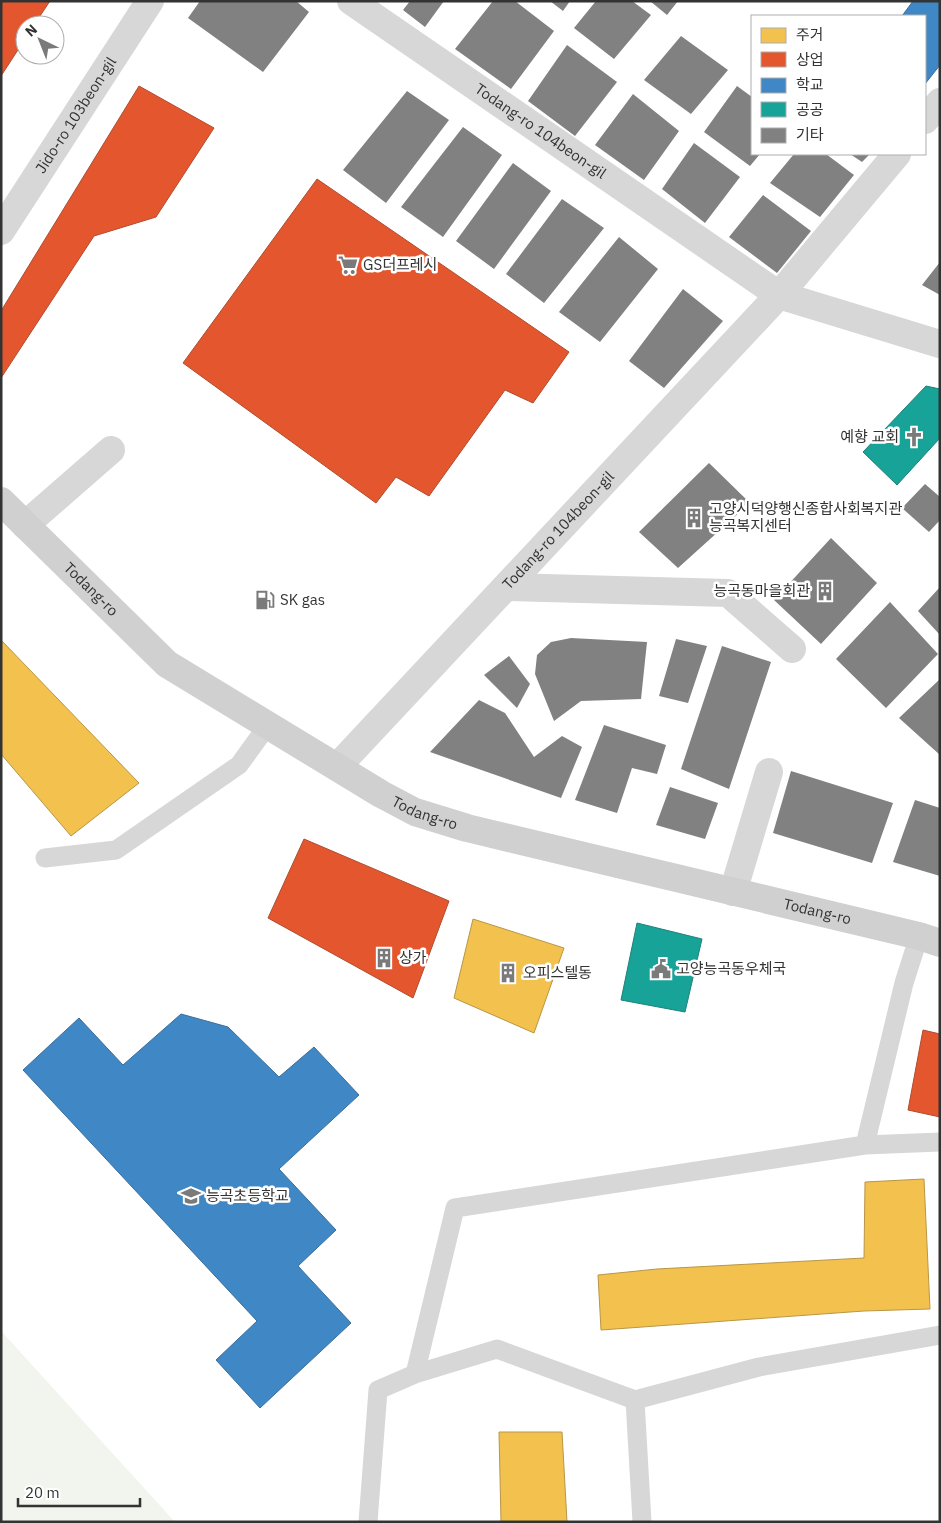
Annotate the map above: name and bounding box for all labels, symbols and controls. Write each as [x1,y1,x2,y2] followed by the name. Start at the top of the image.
[15,15,65,65] north arrow
[751,15,926,155] legend
[21,20,41,41] text: N
[796,25,824,44] text: 주거
[796,50,824,69] text: 상업
[31,53,120,177] street label: Jido-ro 103beon-gil
[796,75,824,94] text: 학교
[471,79,610,183] street label: Todang-ro 104beon-gil
[796,100,824,119] text: 공공
[796,125,824,144] text: 기타
[337,254,359,276] supermarket icon: GS더프레시
[363,255,437,274] place label: GS더프레시
[903,426,925,448] church icon: 예향 교회
[840,427,899,446] place label: 예향 교회
[498,467,618,593] street label: Todang-ro 104beon-gil
[709,499,902,535] place label: 고양시덕양행신종합사회복지관 능곡복지센터
[683,507,705,529] building icon: 고양시덕양행신종합사회복지관 능곡복지센터
[60,558,123,620] street label: Todang-ro
[814,580,836,602] building icon: 능곡동마을회관
[713,581,810,600] place label: 능곡동마을회관
[254,589,276,611] fuel station icon: SK gas
[280,590,325,609] place label: SK gas
[389,791,460,834] street label: Todang-ro
[782,894,853,928] street label: Todang-ro
[373,947,395,969] building icon: 상가
[399,948,427,967] place label: 상가
[650,958,672,980] public building icon: 고양능곡동우체국
[676,959,786,978] place label: 고양능곡동우체국
[497,962,519,984] building icon: 오피스텔동
[523,963,592,982] place label: 오피스텔동
[180,1185,202,1207] school or university icon: 능곡초등학교
[206,1186,289,1205] place label: 능곡초등학교
[18,1476,140,1508] scale bar
[25,1483,60,1502] text: 20 m

